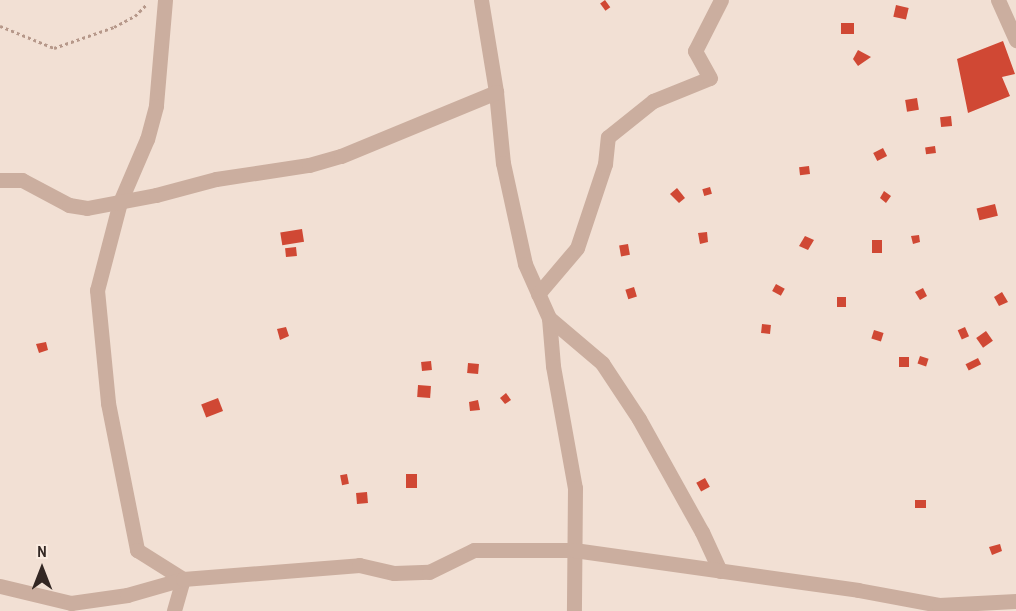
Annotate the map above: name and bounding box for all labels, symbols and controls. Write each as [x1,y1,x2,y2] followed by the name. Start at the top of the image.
[12,539,72,599] north arrow
[37,540,47,562] text: N

